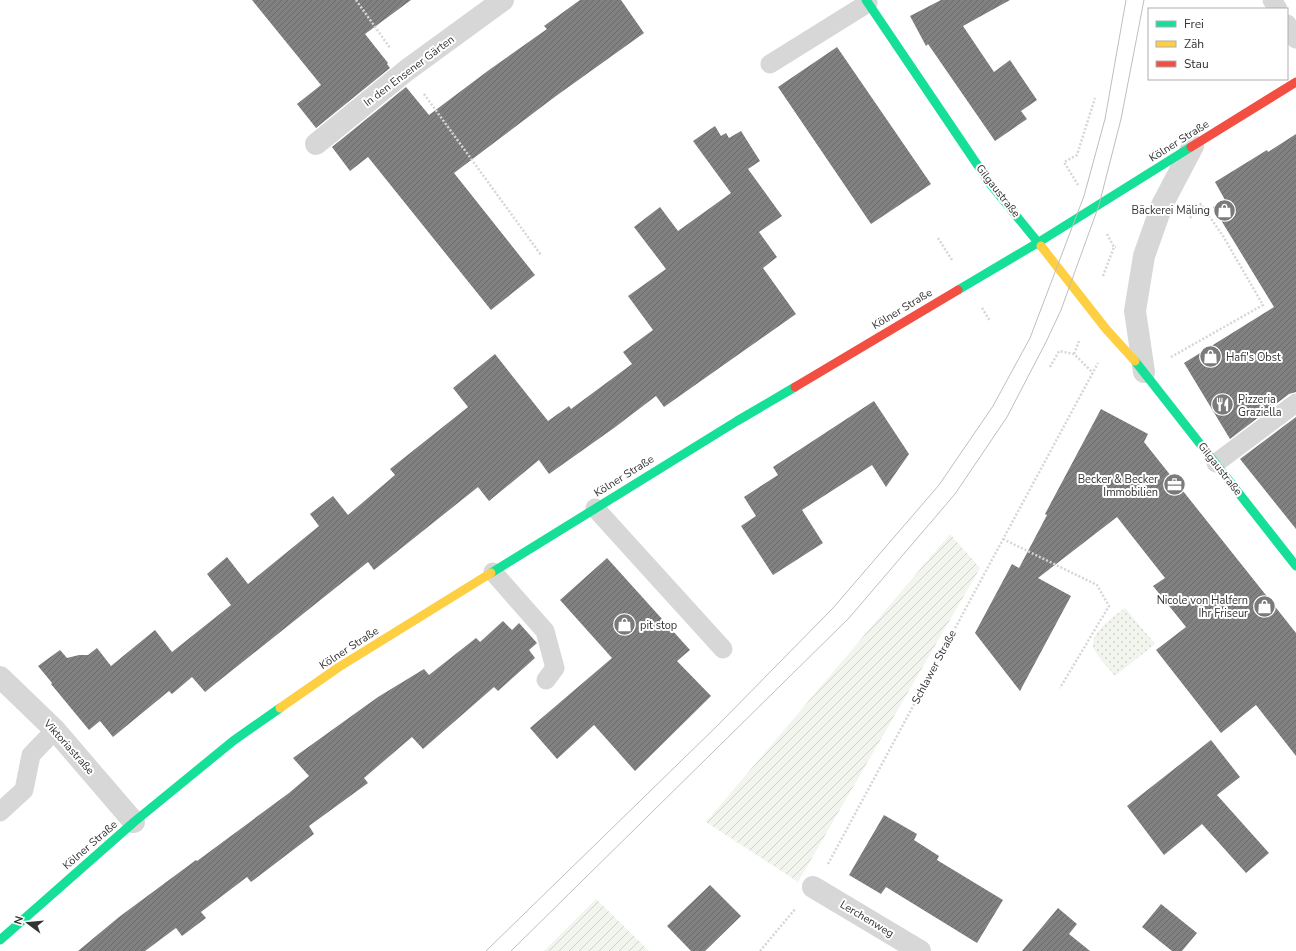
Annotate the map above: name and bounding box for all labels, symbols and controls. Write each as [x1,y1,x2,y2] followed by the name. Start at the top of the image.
[1148,8,1288,80] legend
[1184,16,1204,32] text: Frei
[361,32,457,110] street label: In den Ensener Gärten
[1184,36,1204,52] text: Zäh
[1184,56,1209,72] text: Stau
[1146,117,1212,165] street label: Kölner Straße
[973,161,1024,221] street label: Gilgaustraße
[1212,197,1238,223] shop icon: Bäckerei Mäling
[1132,203,1210,218] place label: Bäckerei Mäling
[869,285,935,333] street label: Kölner Straße
[1198,344,1224,370] shop icon: Hafi's Obst
[1226,350,1281,365] place label: Hafi's Obst
[1210,392,1236,418] restaurant icon: Pizzeria Graziella
[1238,392,1282,420] place label: Pizzeria Graziella
[1195,439,1246,499] street label: Gilgaustraße
[591,452,657,500] street label: Kölner Straße
[1078,472,1158,500] place label: Becker & Becker Immobilien
[1161,472,1187,498] office icon: Becker & Becker Immobilien
[1157,593,1248,621] place label: Nicole von Halfern Ihr Friseur
[1251,593,1277,619] shop icon: Nicole von Halfern Ihr Friseur
[612,612,638,638] shop icon: pit stop
[640,618,677,633] place label: pit stop
[316,623,382,673] street label: Kölner Straße
[908,627,960,707] street label: Schlawer Straße
[40,716,98,778] street label: Viktoriastraße
[59,817,121,873] street label: Kölner Straße
[837,897,897,941] street label: Lerchenweg
[8,903,48,943] north arrow
[11,914,27,926] text: N

